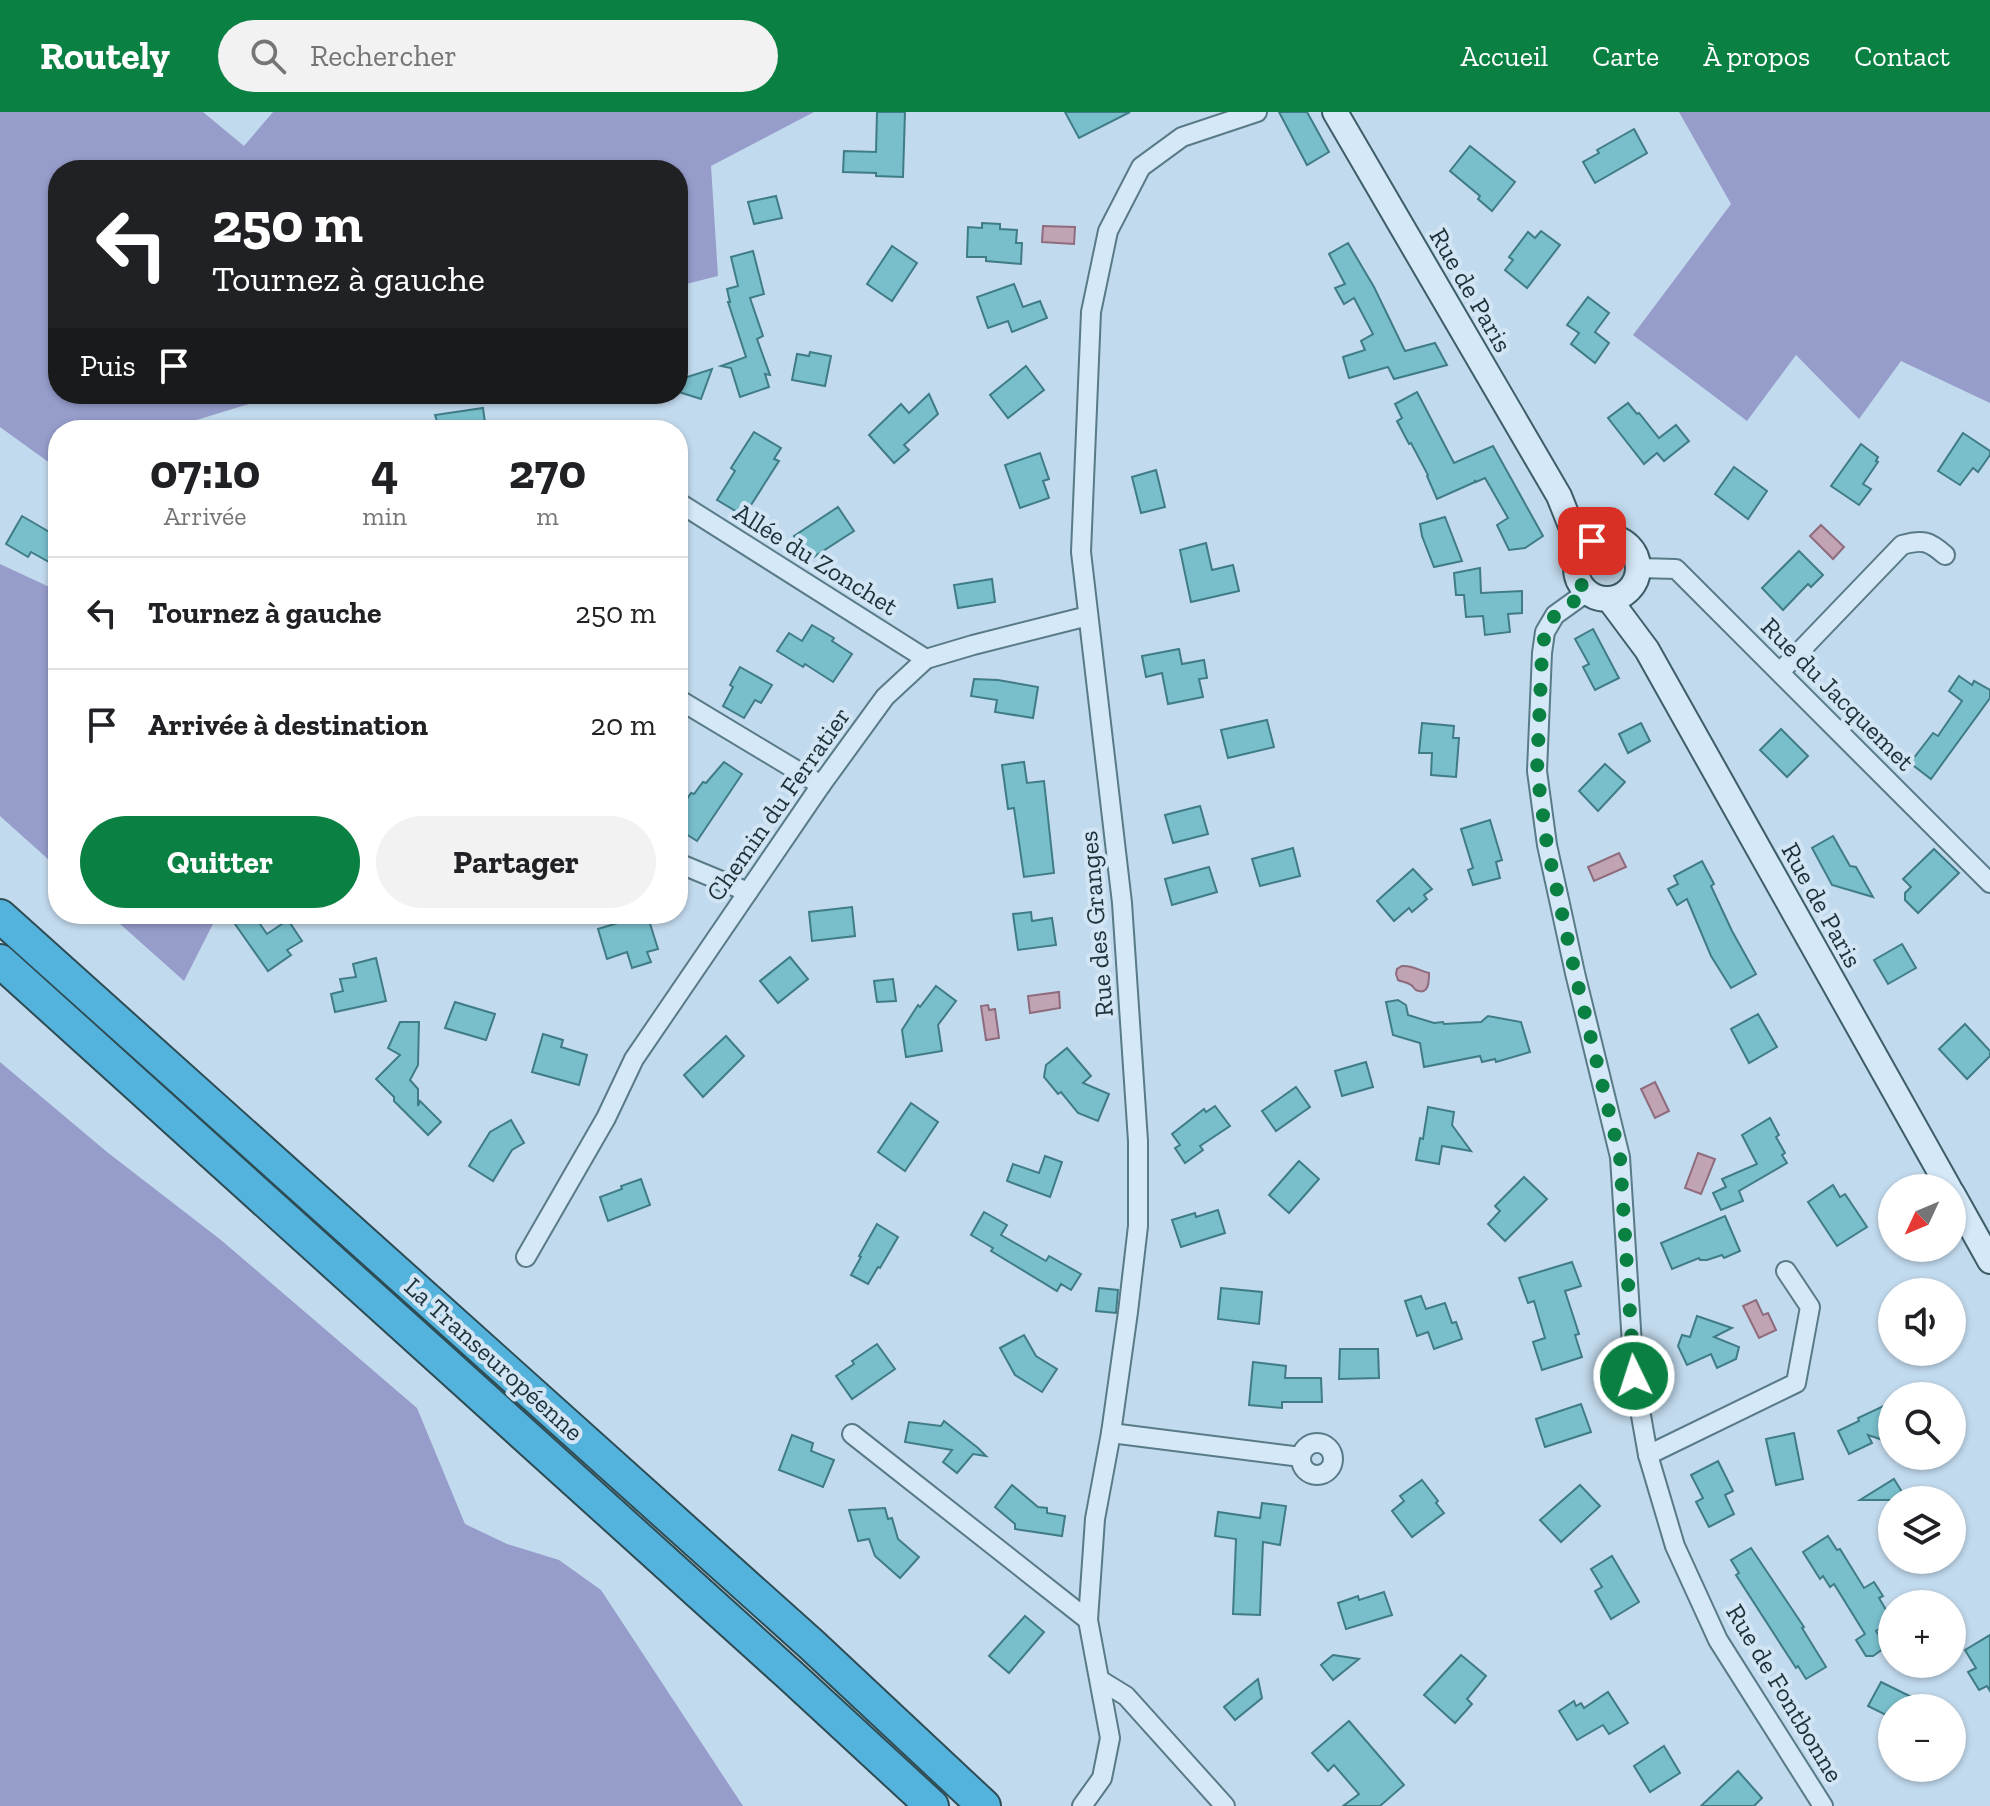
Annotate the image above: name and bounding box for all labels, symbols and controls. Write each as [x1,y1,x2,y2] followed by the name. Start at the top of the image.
[218,20,778,92] search box
[40,33,170,79] text: Routely
[246,34,290,78] icon: search
[310,38,457,74] text: Rechercher
[1460,40,1548,73] text: Accueil
[1592,40,1659,73] text: Carte
[1703,40,1810,73] text: À propos
[1854,40,1950,73] text: Contact
[212,189,363,256] text: 250 m
[80,192,184,296] icon: left
[1423,222,1519,358] street label: Rue de Paris
[212,257,485,300] text: Tournez à gauche
[152,344,196,388] icon: arrive
[80,348,136,384] text: Puis
[150,443,260,500] text: 07:10
[371,443,398,500] text: 4
[509,443,586,500] text: 270
[728,496,904,622] street label: Allée du Zonchet
[164,500,247,532] text: Arrivée
[362,500,407,532] text: min
[536,500,559,532] text: m
[1558,507,1626,575] pin
[1570,519,1614,563] icon: arrive
[80,591,124,635] icon: left
[148,595,382,631] text: Tournez à gauche
[575,595,656,631] text: 250 m
[1755,611,1922,778] street label: Rue du Jacquemet
[699,701,857,907] street label: Chemin du Ferratier
[80,703,124,747] icon: arrive
[148,707,428,743] text: Arrivée à destination
[591,707,656,743] text: 20 m
[80,816,360,908] button: Quitter
[376,816,656,908] button: Partager
[1072,830,1120,1018] street label: Rue des Granges
[1775,837,1869,973] street label: Rue de Paris
[1878,1174,1966,1262] north arrow
[1878,1174,1966,1782] map controls
[398,1270,590,1448] street label: La Transeuropéenne
[1878,1278,1966,1366] button: sound
[1592,1334,1676,1418] position arrow
[1878,1382,1966,1470] button: search
[1878,1486,1966,1574] button: layers
[1878,1590,1966,1678] button: +
[1719,1598,1851,1788] street label: Rue de Fontbonne
[1878,1694,1966,1782] button: −

